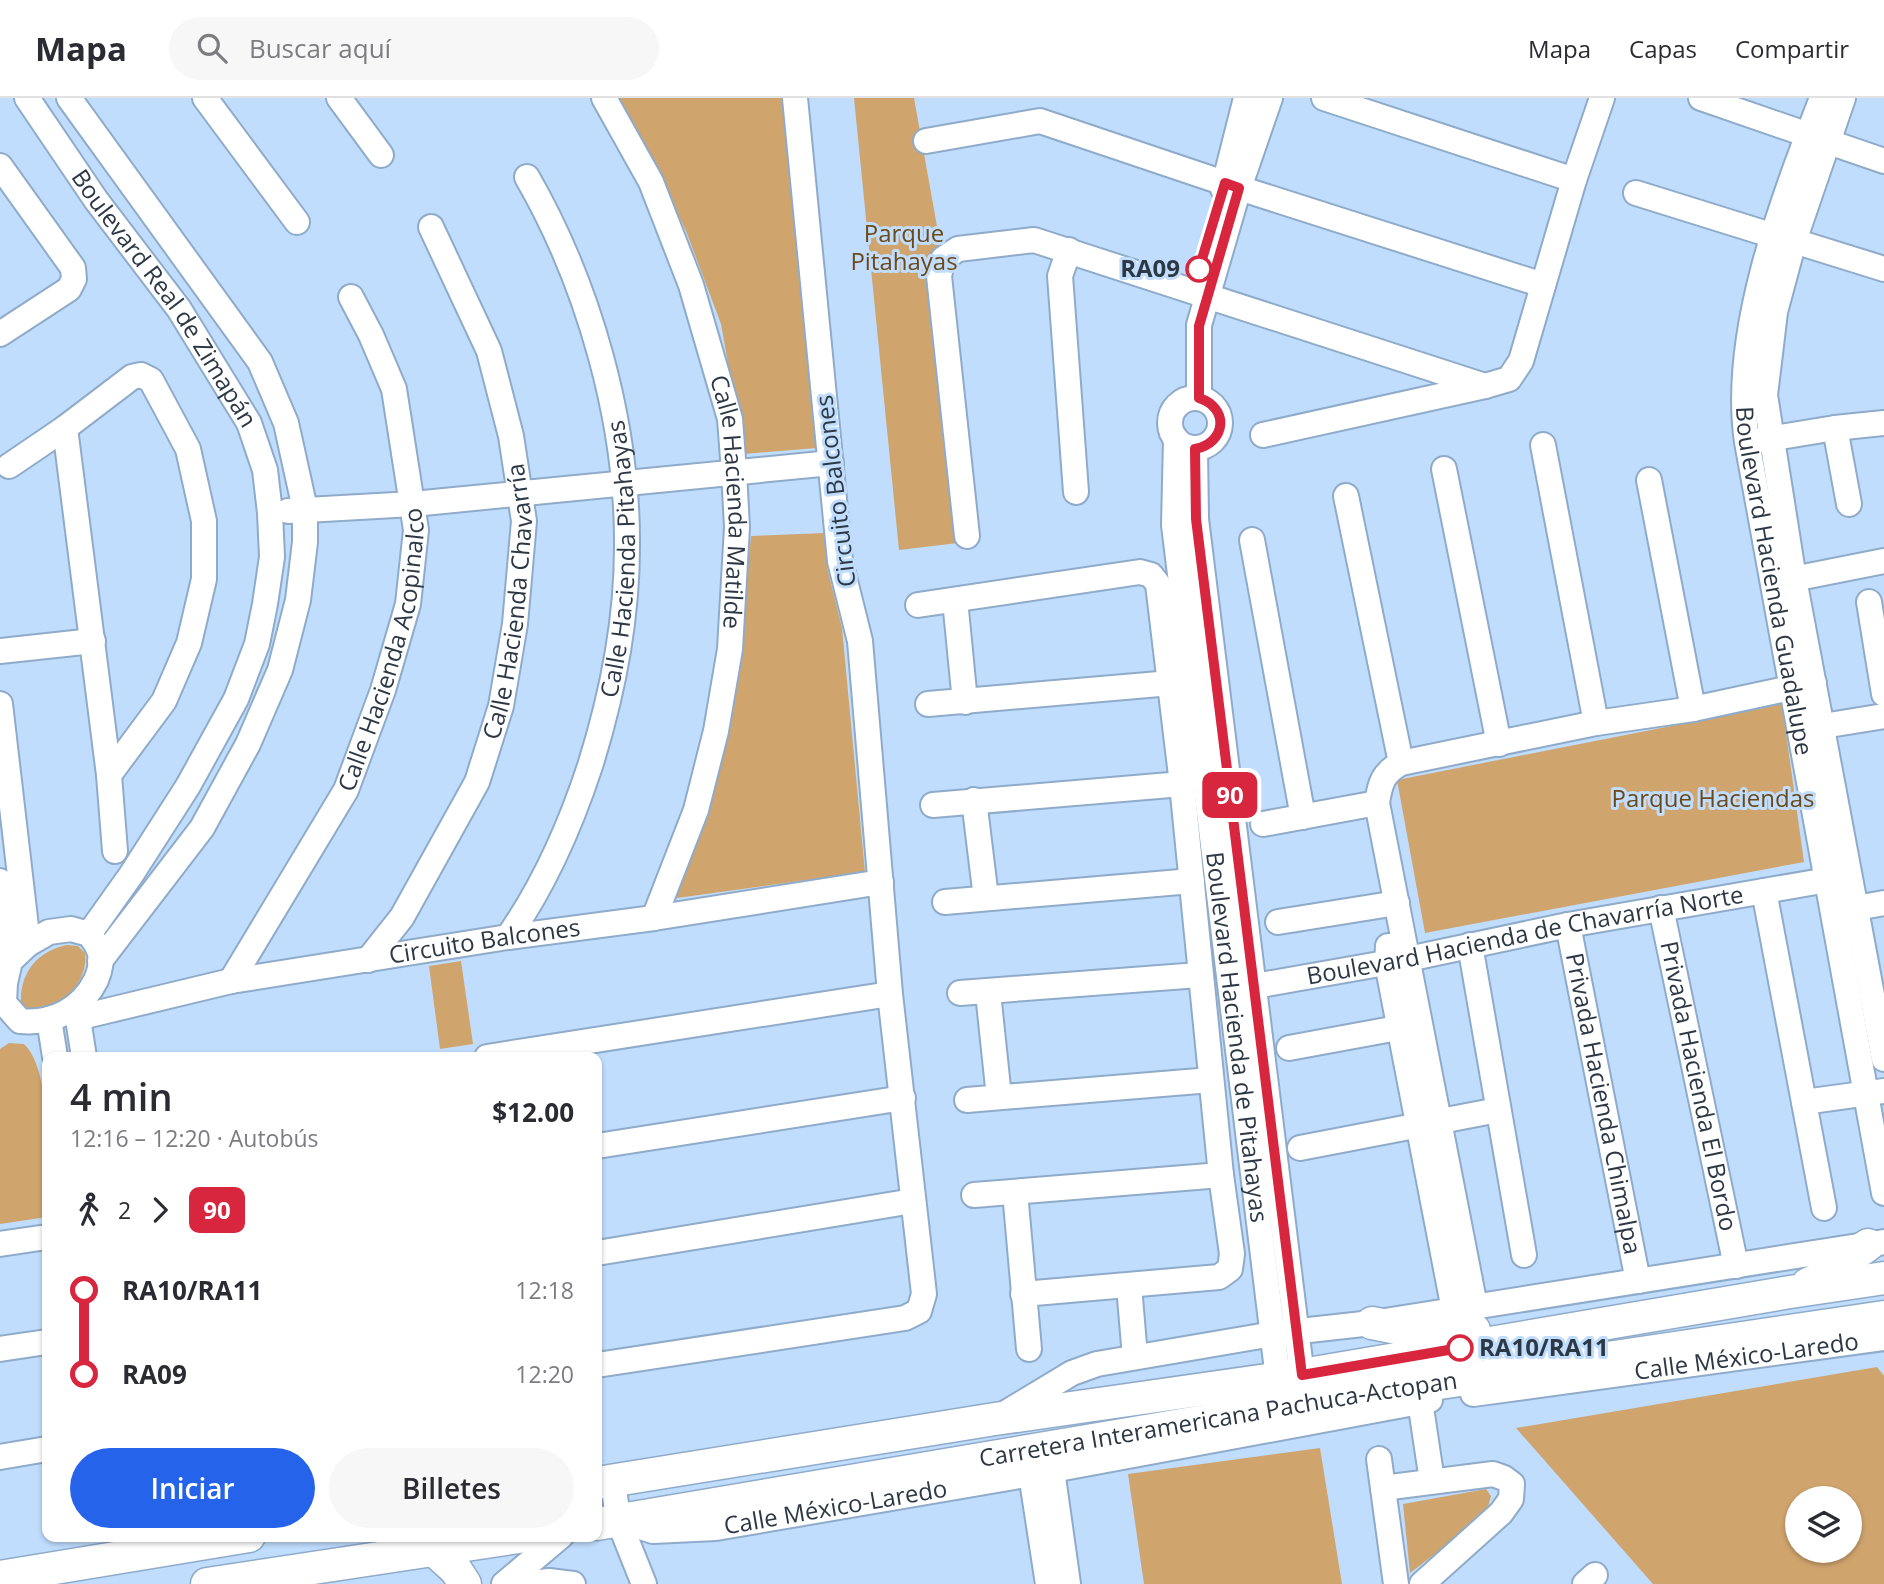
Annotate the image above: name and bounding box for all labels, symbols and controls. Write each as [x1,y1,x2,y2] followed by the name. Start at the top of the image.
[169,17,659,80] search box
[35,26,127,71] text: Mapa
[193,29,231,67] icon: search
[249,30,391,66] text: Buscar aquí
[1528,32,1591,65] text: Mapa
[1629,32,1697,65] text: Capas
[1735,32,1849,65] text: Compartir
[65,162,266,433] street label: Boulevard Real de Zimapán
[850,216,958,277] park label: Parque Pitahayas
[1120,251,1180,284] place label: RA09
[1186,256,1212,282] marker: RA09
[703,371,755,630] street label: Calle Hacienda Matilde
[806,393,863,589] street label: Circuito Balcones
[1729,406,1822,758] street label: Boulevard Hacienda Guadalupe
[591,418,642,700] street label: Calle Hacienda Pitahayas
[473,461,539,743] street label: Calle Hacienda Chavarría
[329,506,431,796] street label: Calle Hacienda Acopinalco
[1198,772,1262,818] line badge: 90
[1216,778,1244,811] text: 90
[1612,781,1814,814] park label: Parque Haciendas
[1199,850,1277,1224] street label: Boulevard Hacienda de Pitahayas
[1304,877,1746,992] street label: Boulevard Hacienda de Chavarría Norte
[386,910,582,971] street label: Circuito Balcones
[1653,938,1746,1234] street label: Privada Hacienda El Bordo
[1559,950,1650,1257] street label: Privada Hacienda Chimalpa
[70,1070,173,1122] text: 4 min
[492,1094,574,1130] text: $12.00
[70,1122,319,1154] text: 12:16 – 12:20 · Autobús
[70,1191,108,1229] icon: walk
[141,1191,179,1229] icon: forward
[203,1193,231,1226] text: 90
[118,1194,131,1226] text: 2
[122,1272,262,1308] text: RA10/RA11
[515,1274,574,1306] text: 12:18
[1632,1324,1860,1387] street label: Calle México-Laredo
[1479,1330,1609,1363] place label: RA10/RA11
[1447,1335,1473,1361] marker: RA10/RA11
[122,1356,187,1392] text: RA09
[515,1358,574,1390] text: 12:20
[977,1363,1459,1474] street label: Carretera Interamericana Pachuca-Actopan
[70,1448,315,1528] button: Iniciar
[329,1448,574,1528] button: Billetes
[721,1471,950,1541] street label: Calle México-Laredo
[1785,1486,1862,1563] map controls
[1785,1486,1862,1563] button: layers

